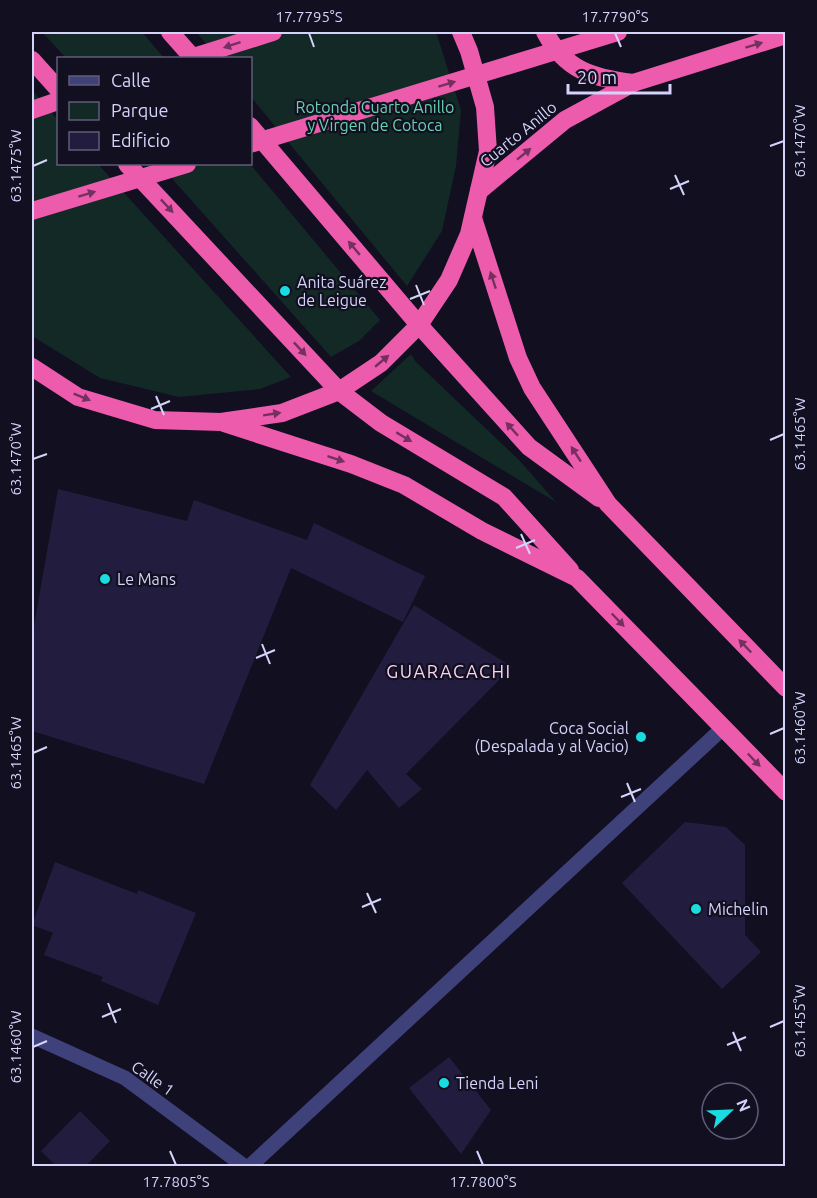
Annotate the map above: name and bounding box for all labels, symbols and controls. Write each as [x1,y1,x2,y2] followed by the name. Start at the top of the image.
[275,8,343,25] text: 17.7795°S
[581,8,649,25] text: 17.7790°S
[745,40,763,49] one-way arrow
[223,41,241,50] one-way arrow
[57,57,252,165] legend
[568,57,670,95] scale bar
[577,67,617,87] text: 20 m
[111,70,151,90] text: Calle
[438,79,456,88] one-way arrow
[296,98,454,134] park label: Rotonda Cuarto Anillo y Virgen de Cotoca
[476,98,560,170] street label: Cuarto Anillo
[111,100,168,120] text: Parque
[791,104,808,178] text: 63.1470°W
[7,129,24,203] text: 63.1475°W
[111,130,170,150] text: Edificio
[516,148,532,161] one-way arrow
[78,189,96,198] one-way arrow
[160,199,174,214] one-way arrow
[348,241,361,256] one-way arrow
[488,271,497,289] one-way arrow
[297,273,387,309] place label: Anita Suárez de Leigue
[278,284,292,298] marker: Anita Suárez de Leigue
[293,342,307,357] one-way arrow
[374,355,390,368] one-way arrow
[73,392,91,402] one-way arrow
[791,397,808,471] text: 63.1465°W
[263,409,282,418] one-way arrow
[7,422,24,496] text: 63.1470°W
[506,422,519,437] one-way arrow
[396,431,412,442] one-way arrow
[570,447,582,463] one-way arrow
[327,455,345,464] one-way arrow
[117,570,176,588] place label: Le Mans
[98,572,112,586] marker: Le Mans
[610,613,624,627] one-way arrow
[738,638,752,653] one-way arrow
[386,661,512,681] district label: GUARACACHI
[791,691,808,765] text: 63.1460°W
[7,716,24,790] text: 63.1465°W
[475,719,629,756] place label: Coca Social (Despalada y al Vacio)
[634,730,648,744] marker: Coca Social (Despalada y al Vacio)
[747,752,761,767] one-way arrow
[708,900,768,918] place label: Michelin
[689,902,703,916] marker: Michelin
[791,984,808,1058] text: 63.1455°W
[7,1010,24,1084] text: 63.1460°W
[128,1057,178,1099] street label: Calle 1
[456,1074,538,1092] place label: Tienda Leni
[437,1076,451,1090] marker: Tienda Leni
[700,1081,760,1141] north arrow
[733,1096,754,1114] text: N
[142,1173,210,1190] text: 17.7805°S
[449,1173,517,1190] text: 17.7800°S

